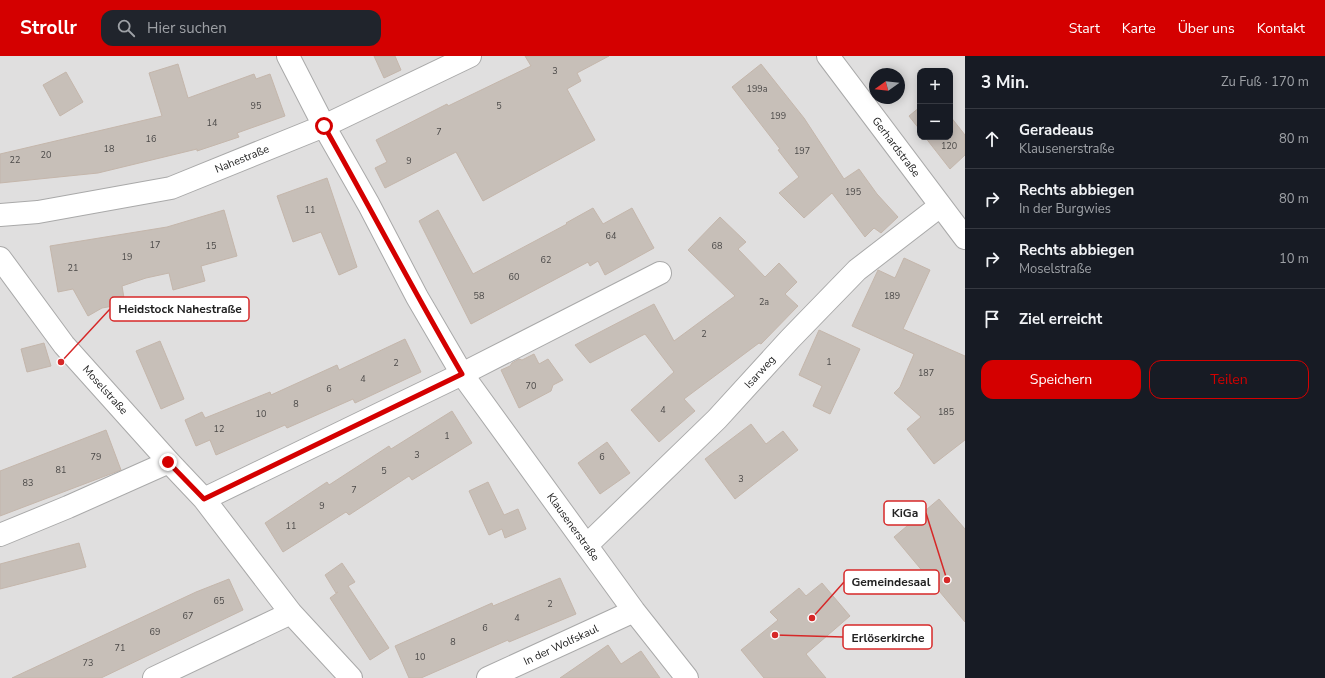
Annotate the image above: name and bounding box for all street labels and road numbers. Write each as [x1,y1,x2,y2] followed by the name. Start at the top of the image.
[868,114,924,180] street label: Gerhardstraße
[213,141,272,177] street label: Nahestraße
[741,352,779,392] street label: Isarweg
[79,362,131,418] street label: Moselstraße
[543,490,603,564] street label: Klausenerstraße
[521,621,602,669] street label: In der Wolfskaul

